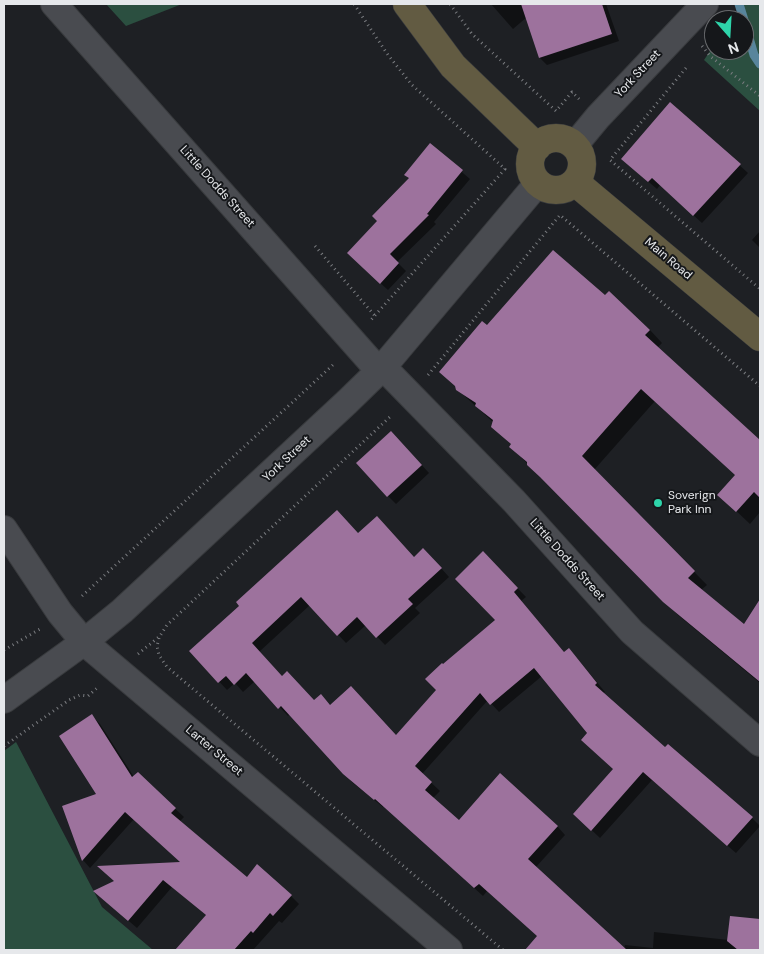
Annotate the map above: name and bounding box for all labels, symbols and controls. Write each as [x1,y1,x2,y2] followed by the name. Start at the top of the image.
[704,10,754,60] north arrow
[726,38,741,58] text: N
[612,47,664,101] street label: York Street
[177,143,257,231] street label: Little Dodds Street
[641,235,695,283] street label: Main Road
[260,433,314,485] street label: York Street
[668,489,716,517] place label: Soverign Park Inn
[652,497,664,509] marker: Soverign Park Inn
[527,516,607,604] street label: Little Dodds Street
[182,723,246,779] street label: Larter Street

